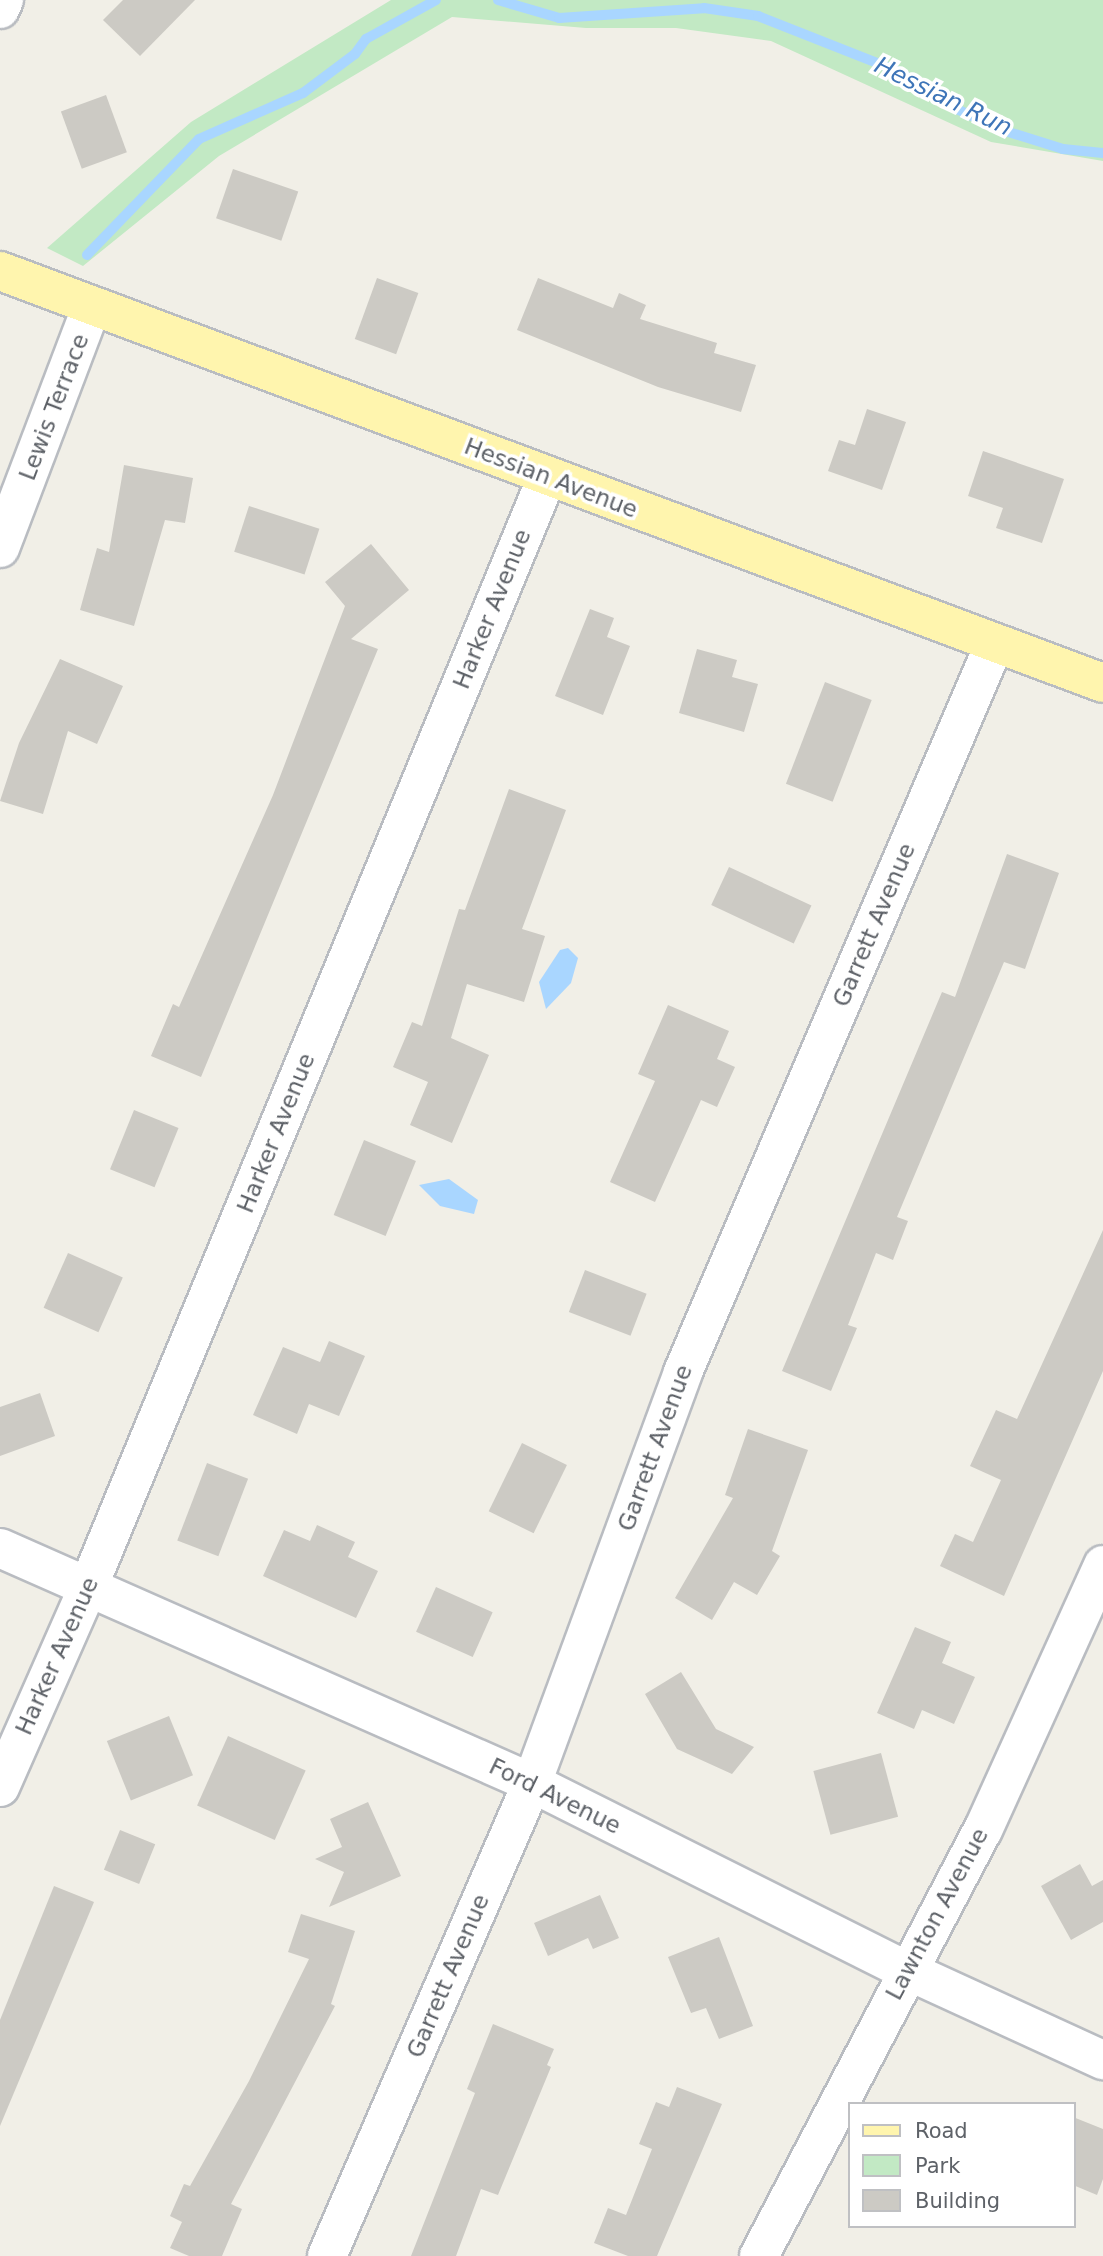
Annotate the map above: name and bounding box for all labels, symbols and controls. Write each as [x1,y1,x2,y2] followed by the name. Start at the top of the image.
[870,51,1016,143] water label: Hessian Run
[13,330,95,484] street label: Lewis Terrace
[461,432,641,524] street label: Hessian Avenue
[447,525,537,693] street label: Harker Avenue
[827,839,921,1011] street label: Garrett Avenue
[231,1049,321,1217] street label: Harker Avenue
[612,1361,698,1535] street label: Garrett Avenue
[10,1573,104,1739] street label: Harker Avenue
[485,1752,625,1840] street label: Ford Avenue
[880,1823,994,2005] street label: Lawnton Avenue
[401,1890,495,2062] street label: Garrett Avenue
[848,2102,1075,2228] legend
[915,2119,968,2143] text: Road
[915,2154,960,2178] text: Park
[915,2189,1000,2213] text: Building

